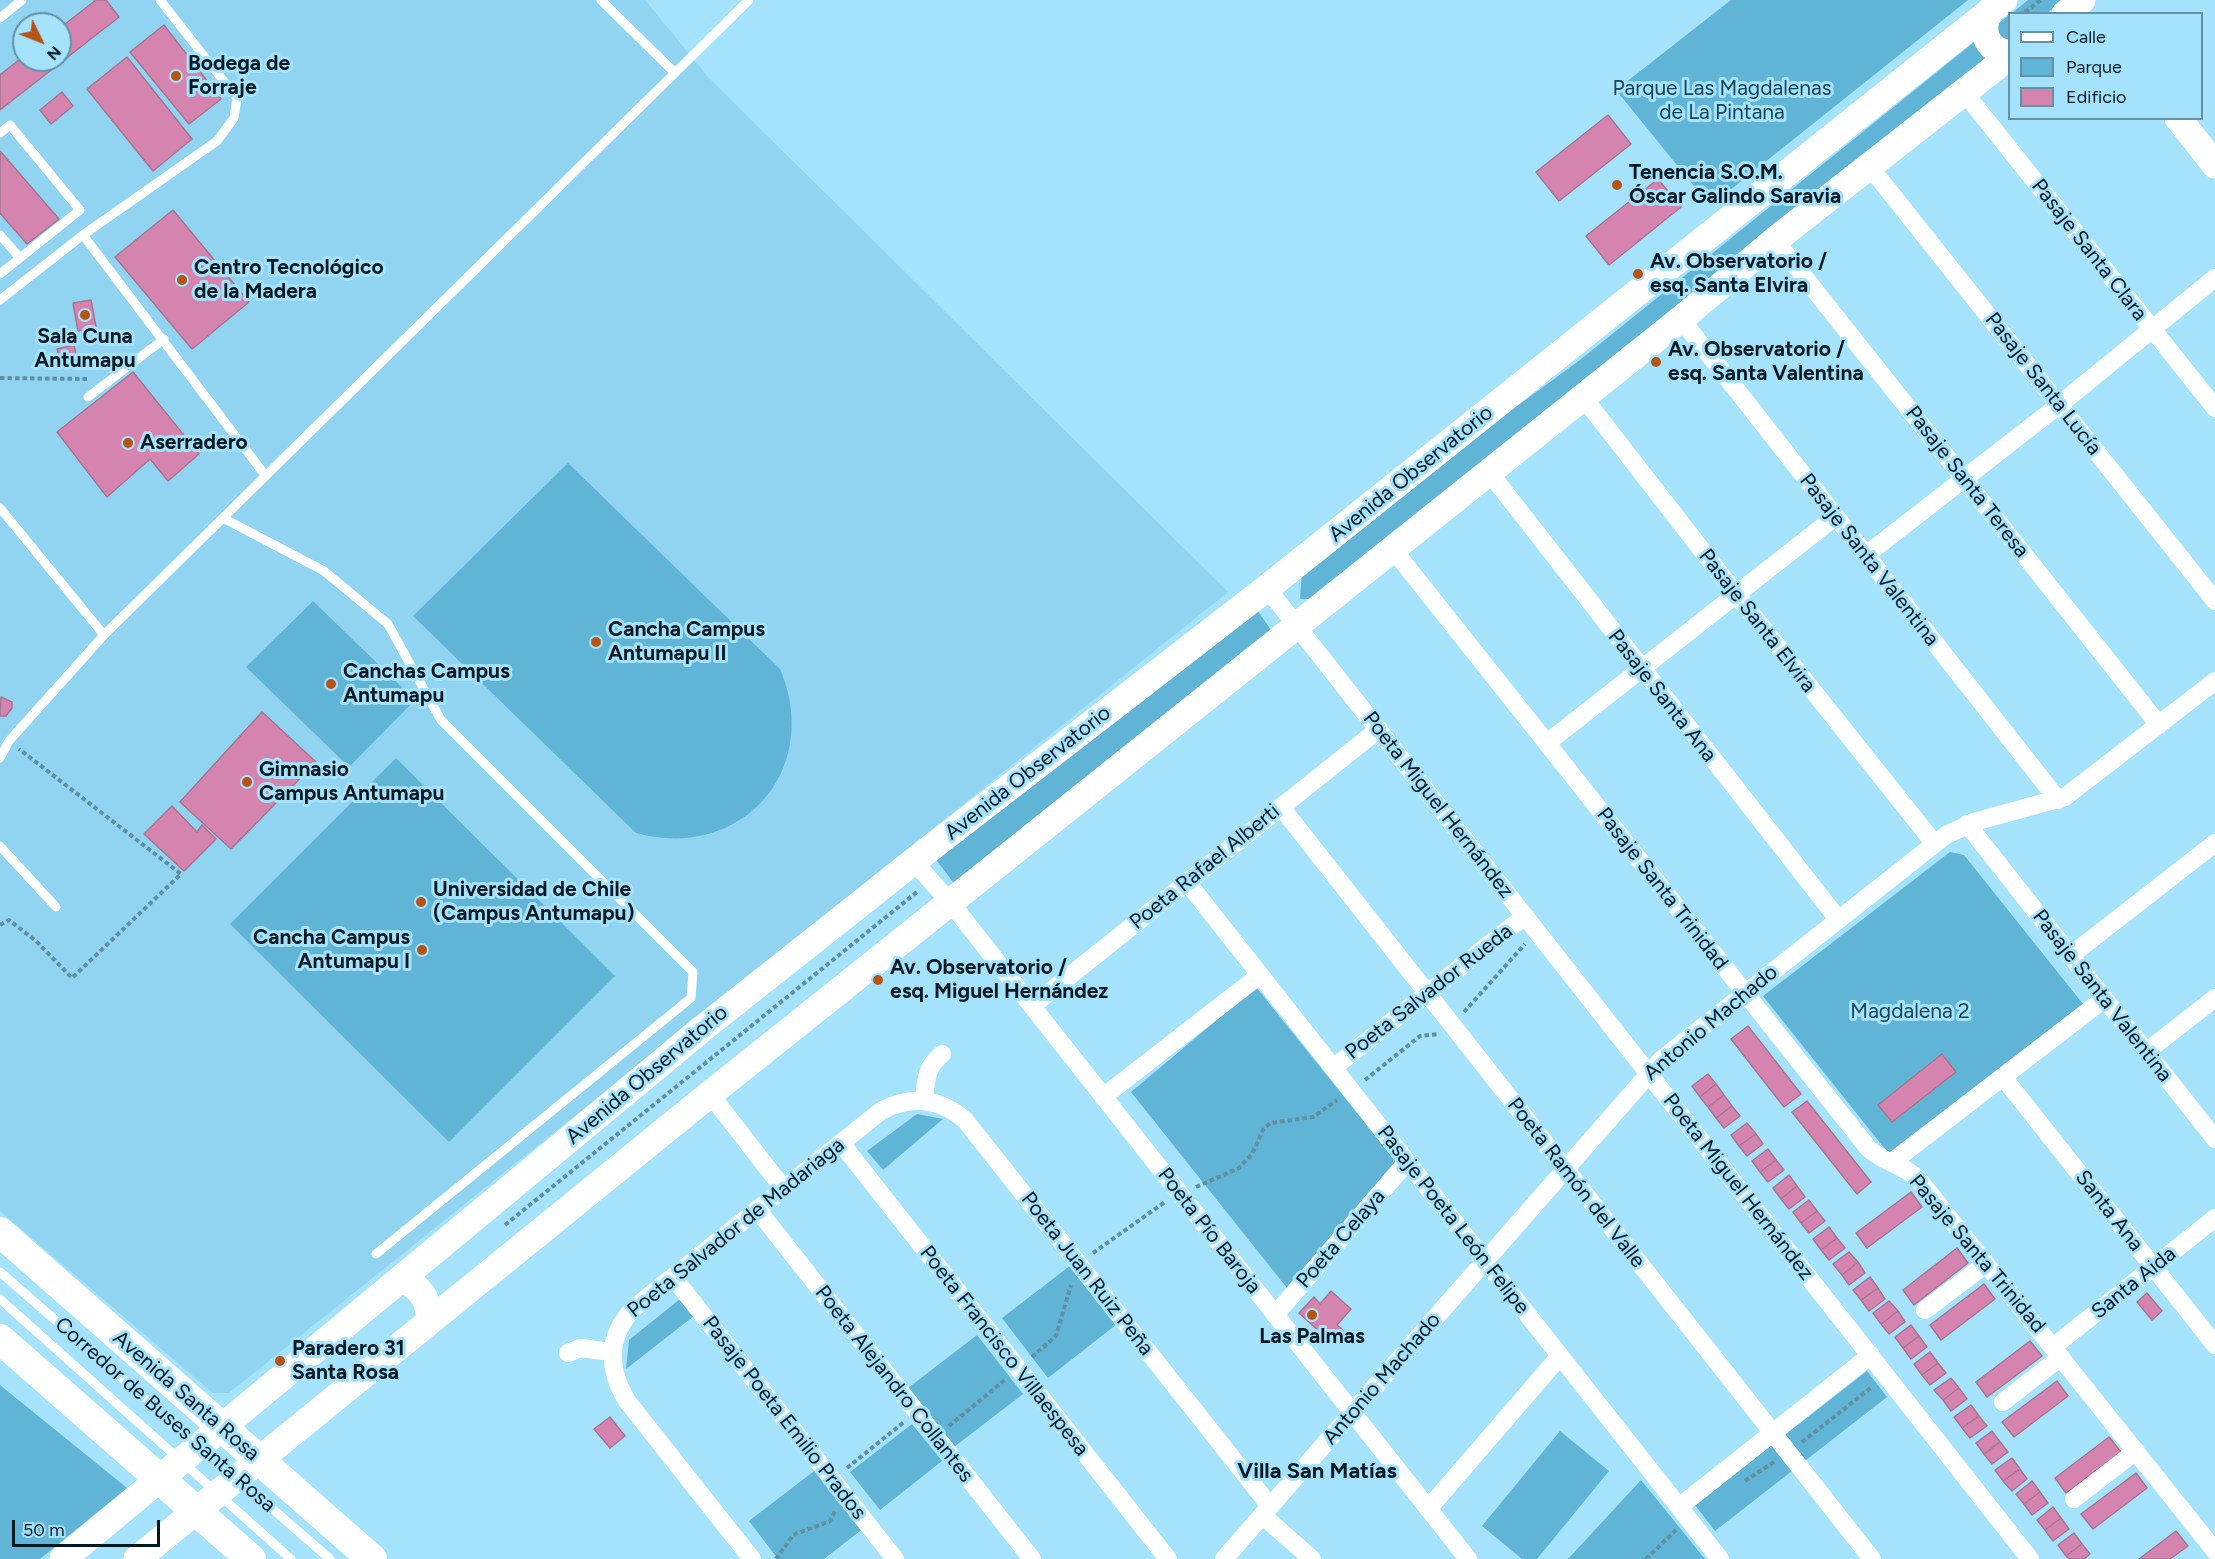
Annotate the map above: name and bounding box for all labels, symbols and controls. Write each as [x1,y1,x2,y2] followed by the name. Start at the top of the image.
[12,12,72,72] north arrow
[2008,12,2203,120] legend
[2066,26,2106,48] text: Calle
[43,42,65,64] text: N
[188,51,290,101] place label: Bodega de Forraje
[2066,56,2122,78] text: Parque
[169,69,183,83] marker: Bodega de Forraje
[1613,76,1831,126] park label: Parque Las Magdalenas de La Pintana
[2066,86,2127,108] text: Edificio
[1629,160,1841,210] place label: Tenencia S.O.M. Óscar Galindo Saravia
[2026,174,2152,326] street label: Pasaje Santa Clara
[1610,178,1624,192] marker: Tenencia S.O.M. Óscar Galindo Saravia
[1650,249,1827,299] place label: Av. Observatorio / esq. Santa Elvira
[194,255,384,305] place label: Centro Tecnológico de la Madera
[1631,267,1645,281] marker: Av. Observatorio / esq. Santa Elvira
[175,273,189,287] marker: Centro Tecnológico de la Madera
[78,308,92,322] marker: Sala Cuna Antumapu
[1979,308,2107,460] street label: Pasaje Santa Lucía
[34,324,136,374] place label: Sala Cuna Antumapu
[1668,337,1864,387] place label: Av. Observatorio / esq. Santa Valentina
[1649,355,1663,369] marker: Av. Observatorio / esq. Santa Valentina
[1324,400,1498,548] street label: Avenida Observatorio
[1900,401,2034,563] street label: Pasaje Santa Teresa
[140,430,248,456] place label: Aserradero
[121,436,135,450] marker: Aserradero
[1794,469,1944,651] street label: Pasaje Santa Valentina
[1693,544,1821,698] street label: Pasaje Santa Elvira
[608,617,765,667] place label: Cancha Campus Antumapu II
[1602,625,1722,767] street label: Pasaje Santa Ana
[589,635,603,649] marker: Cancha Campus Antumapu II
[343,659,510,709] place label: Canchas Campus Antumapu
[324,677,338,691] marker: Canchas Campus Antumapu
[940,700,1116,846] street label: Avenida Observatorio
[1357,707,1519,903] street label: Poeta Miguel Hernández
[259,757,444,807] place label: Gimnasio Campus Antumapu
[240,775,254,789] marker: Gimnasio Campus Antumapu
[1125,799,1285,935] street label: Poeta Rafael Alberti
[1591,803,1733,975] street label: Pasaje Santa Trinidad
[433,877,634,927] place label: Universidad de Chile (Campus Antumapu)
[414,895,428,909] marker: Universidad de Chile (Campus Antumapu)
[2027,905,2177,1087] street label: Pasaje Santa Valentina
[1340,919,1518,1065] street label: Poeta Salvador Rueda
[253,925,410,975] place label: Cancha Campus Antumapu I
[415,943,429,957] marker: Cancha Campus Antumapu I
[890,955,1108,1005] place label: Av. Observatorio / esq. Miguel Hernández
[1639,960,1783,1086] street label: Antonio Machado
[871,973,885,987] marker: Av. Observatorio / esq. Miguel Hernández
[1850,999,1970,1025] park label: Magdalena 2
[561,1000,733,1150] street label: Avenida Observatorio
[1657,1089,1819,1285] street label: Poeta Miguel Hernández
[1502,1093,1650,1273] street label: Poeta Ramón del Valle
[1372,1121,1534,1319] street label: Pasaje Poeta León Felipe
[622,1133,850,1323] street label: Poeta Salvador de Madariaga
[1152,1163,1266,1299] street label: Poeta Pío Baroja
[2070,1166,2148,1256] street label: Santa Ana
[1903,1170,2051,1338] street label: Pasaje Santa Trinidad
[1291,1184,1391,1294] street label: Poeta Celaya
[1015,1187,1159,1361] street label: Poeta Juan Ruiz Peña
[914,1241,1094,1461] street label: Poeta Francisco Villaespesa
[2087,1241,2181,1325] street label: Santa Aida
[809,1281,979,1487] street label: Poeta Alejandro Collantes
[1305,1308,1319,1322] marker: Las Palmas
[1318,1308,1446,1450] street label: Antonio Machado
[697,1311,871,1525] street label: Pasaje Poeta Emilio Prados
[49,1312,281,1518] street label: Corredor de Buses Santa Rosa
[1259,1324,1365,1350] place label: Las Palmas
[108,1326,264,1466] street label: Avenida Santa Rosa
[292,1336,405,1386] place label: Paradero 31 Santa Rosa
[273,1354,287,1368] marker: Paradero 31 Santa Rosa
[1237,1459,1397,1485] district label: Villa San Matías
[15,1508,164,1546] scale bar
[23,1519,65,1541] text: 50 m

